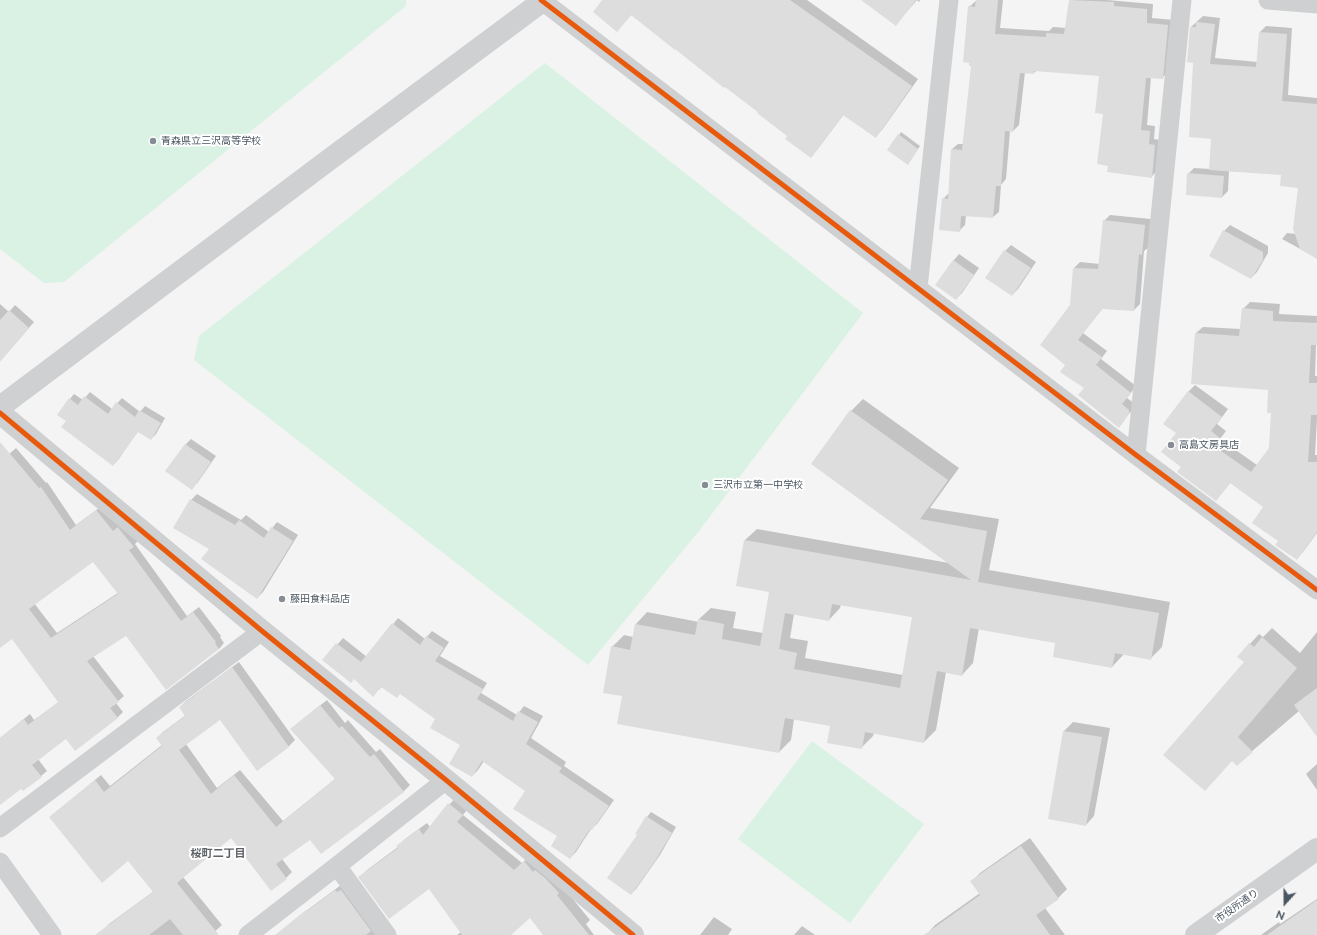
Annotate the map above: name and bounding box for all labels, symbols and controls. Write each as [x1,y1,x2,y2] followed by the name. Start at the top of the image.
[161,135,261,147] place label: 青森県立三沢高等学校
[148,136,158,146] marker: 青森県立三沢高等学校
[1179,439,1239,451] place label: 高島文房具店
[1166,440,1176,450] marker: 高島文房具店
[713,479,803,491] place label: 三沢市立第一中学校
[700,480,710,490] marker: 三沢市立第一中学校
[290,593,350,605] place label: 藤田食料品店
[277,594,287,604] marker: 藤田食料品店
[191,847,245,861] district label: 桜町二丁目
[1265,883,1305,923] north arrow
[1213,887,1261,925] street label: 市役所通り
[1274,907,1287,922] text: N

